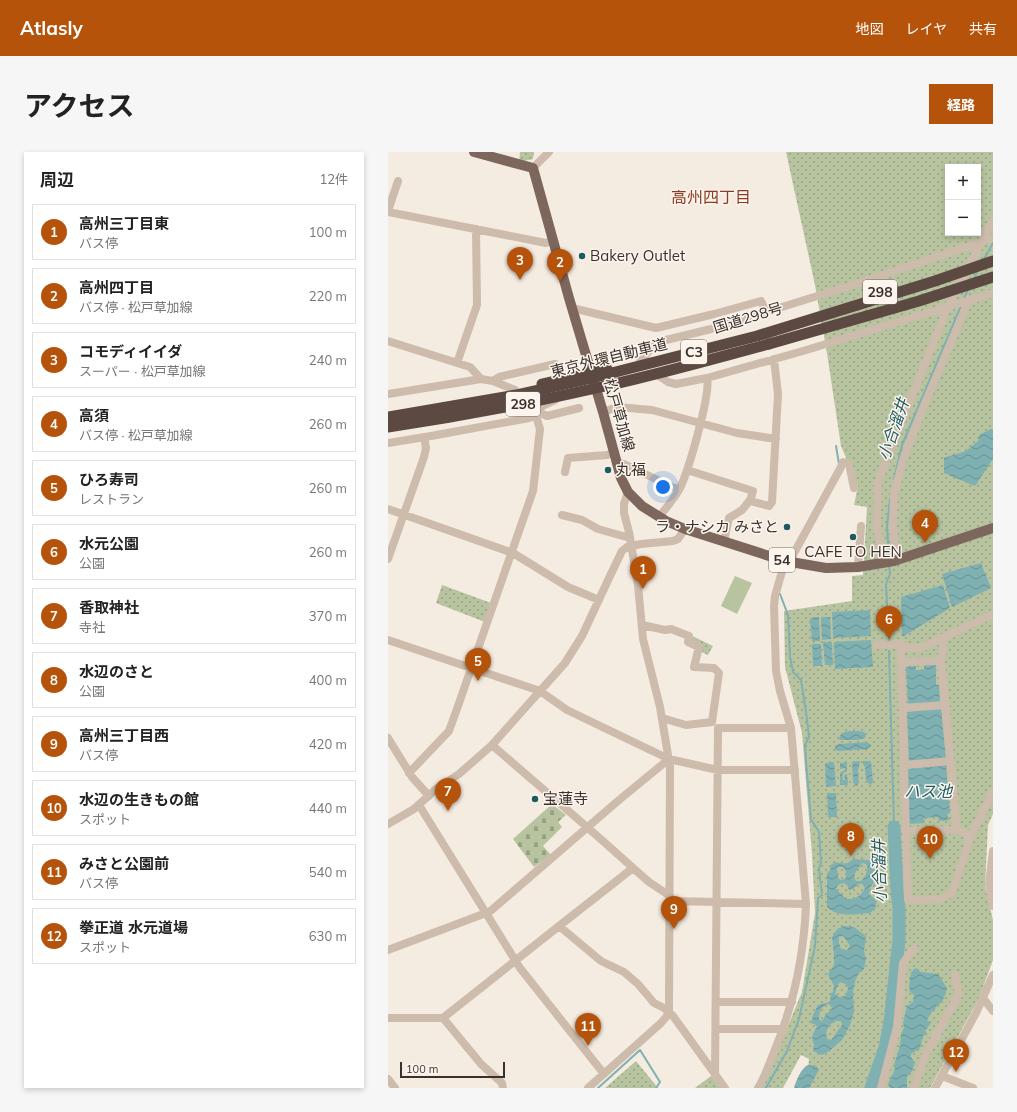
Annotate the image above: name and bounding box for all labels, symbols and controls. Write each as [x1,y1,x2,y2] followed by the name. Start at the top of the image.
[20,16,83,40] text: Atlasly
[855,20,883,38] text: 地図
[905,20,947,38] text: レイヤ
[969,20,997,38] text: 共有
[929,84,993,124] button: 経路
[24,88,135,123] text: アクセス
[945,164,981,236] map controls
[945,164,981,200] button: +
[40,169,74,190] text: 周辺
[319,171,348,187] text: 12件
[671,187,751,207] district label: 高州四丁目
[945,200,981,236] button: −
[79,214,169,233] text: 高州三丁目東
[50,224,58,240] text: 1
[309,224,347,240] text: 100 m
[79,235,118,251] text: バス停
[590,246,685,265] place label: Bakery Outlet
[507,247,533,280] pin: 3
[547,249,573,282] pin: 2
[577,251,587,261] marker: Bakery Outlet
[79,278,154,297] text: 高州四丁目
[863,280,897,304] road number: 298
[50,288,58,304] text: 2
[309,288,347,304] text: 220 m
[711,298,785,337] street label: 国道298号
[79,299,193,315] text: バス停 · 松戸草加線
[548,334,669,381] street label: 東京外環自動車道
[681,340,707,364] road number: C3
[79,342,182,361] text: コモディイイダ
[50,352,58,368] text: 3
[309,352,347,368] text: 240 m
[79,363,206,379] text: スーパー · 松戸草加線
[600,376,639,454] street label: 松戸草加線
[506,392,540,416] road number: 298
[873,394,914,463] water label: 小合溜井
[79,406,109,425] text: 高須
[50,416,58,432] text: 4
[309,416,347,432] text: 260 m
[79,427,193,443] text: バス停 · 松戸草加線
[616,460,646,479] place label: 丸福
[603,465,613,475] marker: 丸福
[79,470,139,489] text: ひろ寿司
[653,477,673,497] your location
[50,480,58,496] text: 5
[309,480,347,496] text: 260 m
[79,491,144,507] text: レストラン
[912,510,938,543] pin: 4
[655,517,779,536] place label: ラ・ナシカ みさと
[782,522,792,532] marker: ラ・ナシカ みさと
[848,532,858,542] marker: CAFE TO HEN
[79,534,139,553] text: 水元公園
[804,542,902,561] place label: CAFE TO HEN
[50,544,58,560] text: 6
[309,544,347,560] text: 260 m
[769,548,795,572] road number: 54
[79,555,105,571] text: 公園
[630,556,656,589] pin: 1
[79,598,139,617] text: 香取神社
[876,606,902,639] pin: 6
[50,608,58,624] text: 7
[309,608,347,624] text: 370 m
[79,619,105,635] text: 寺社
[465,648,491,681] pin: 5
[79,662,154,681] text: 水辺のさと
[50,672,58,688] text: 8
[309,672,347,688] text: 400 m
[79,683,105,699] text: 公園
[79,726,169,745] text: 高州三丁目西
[50,736,58,752] text: 9
[309,736,347,752] text: 420 m
[79,747,118,763] text: バス停
[435,778,461,811] pin: 7
[904,781,954,801] water label: ハス池
[543,789,588,808] place label: 宝蓮寺
[79,790,199,809] text: 水辺の生きもの館
[530,794,540,804] marker: 宝蓮寺
[46,800,62,816] text: 10
[309,800,347,816] text: 440 m
[79,811,131,827] text: スポット
[838,823,864,856] pin: 8
[917,826,943,859] pin: 10
[868,837,890,903] water label: 小合溜井
[79,854,169,873] text: みさと公園前
[46,864,62,880] text: 11
[309,864,347,880] text: 540 m
[79,875,118,891] text: バス停
[661,896,687,929] pin: 9
[79,918,188,937] text: 拳正道 水元道場
[46,928,62,944] text: 12
[309,928,347,944] text: 630 m
[79,939,131,955] text: スポット
[575,1013,601,1046] pin: 11
[943,1039,969,1072] pin: 12
[400,1060,505,1079] scale bar
[406,1062,438,1076] text: 100 m

